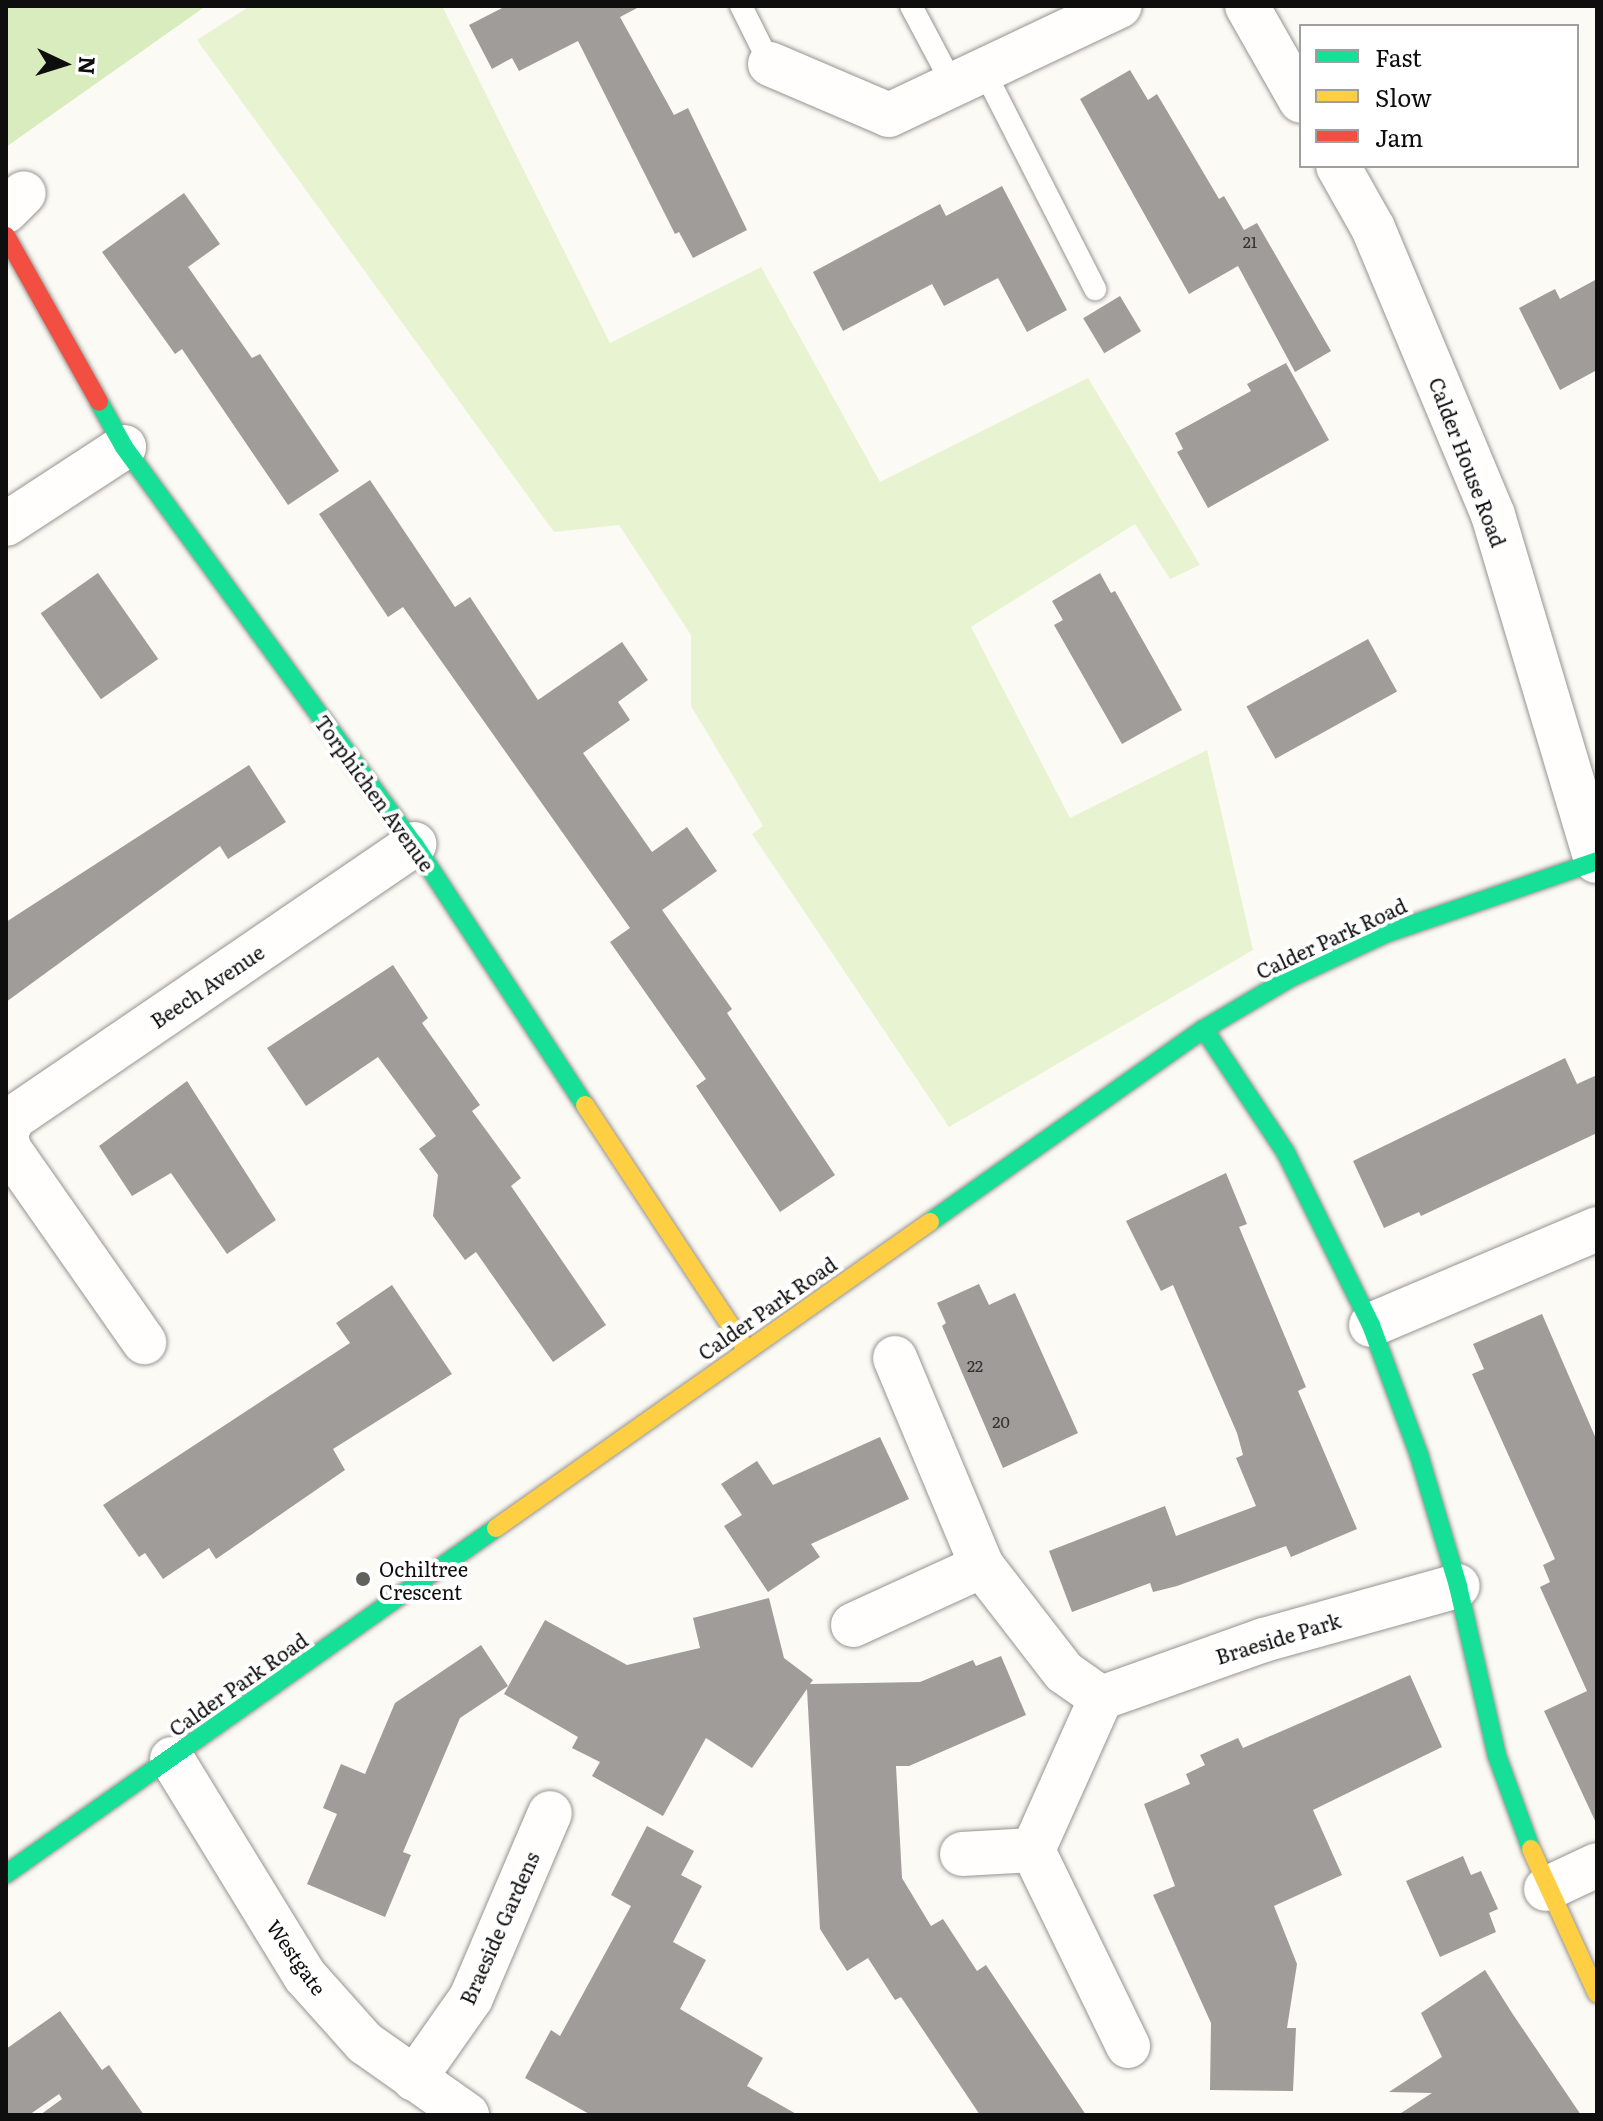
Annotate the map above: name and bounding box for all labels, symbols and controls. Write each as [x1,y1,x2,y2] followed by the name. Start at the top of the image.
[24,24,104,104] north arrow
[1299,24,1579,168] legend
[1375,39,1422,74] text: Fast
[71,55,106,76] text: N
[1375,79,1432,114] text: Slow
[1375,119,1423,154] text: Jam
[1243,231,1257,251] house number: 21
[1425,374,1511,550] street label: Calder House Road
[310,710,440,876] street label: Torphichen Avenue
[1252,893,1410,983] street label: Calder Park Road
[146,939,268,1033] street label: Beech Avenue
[693,1251,841,1365] street label: Calder Park Road
[967,1355,983,1375] house number: 22
[992,1411,1010,1431] house number: 20
[379,1556,468,1603] place label: Ochiltree Crescent
[354,1570,372,1588] marker: Ochiltree Crescent
[1213,1608,1343,1668] street label: Braeside Park
[164,1627,312,1741] street label: Calder Park Road
[455,1848,543,2008] street label: Braeside Gardens
[262,1915,332,1999] street label: Westgate

